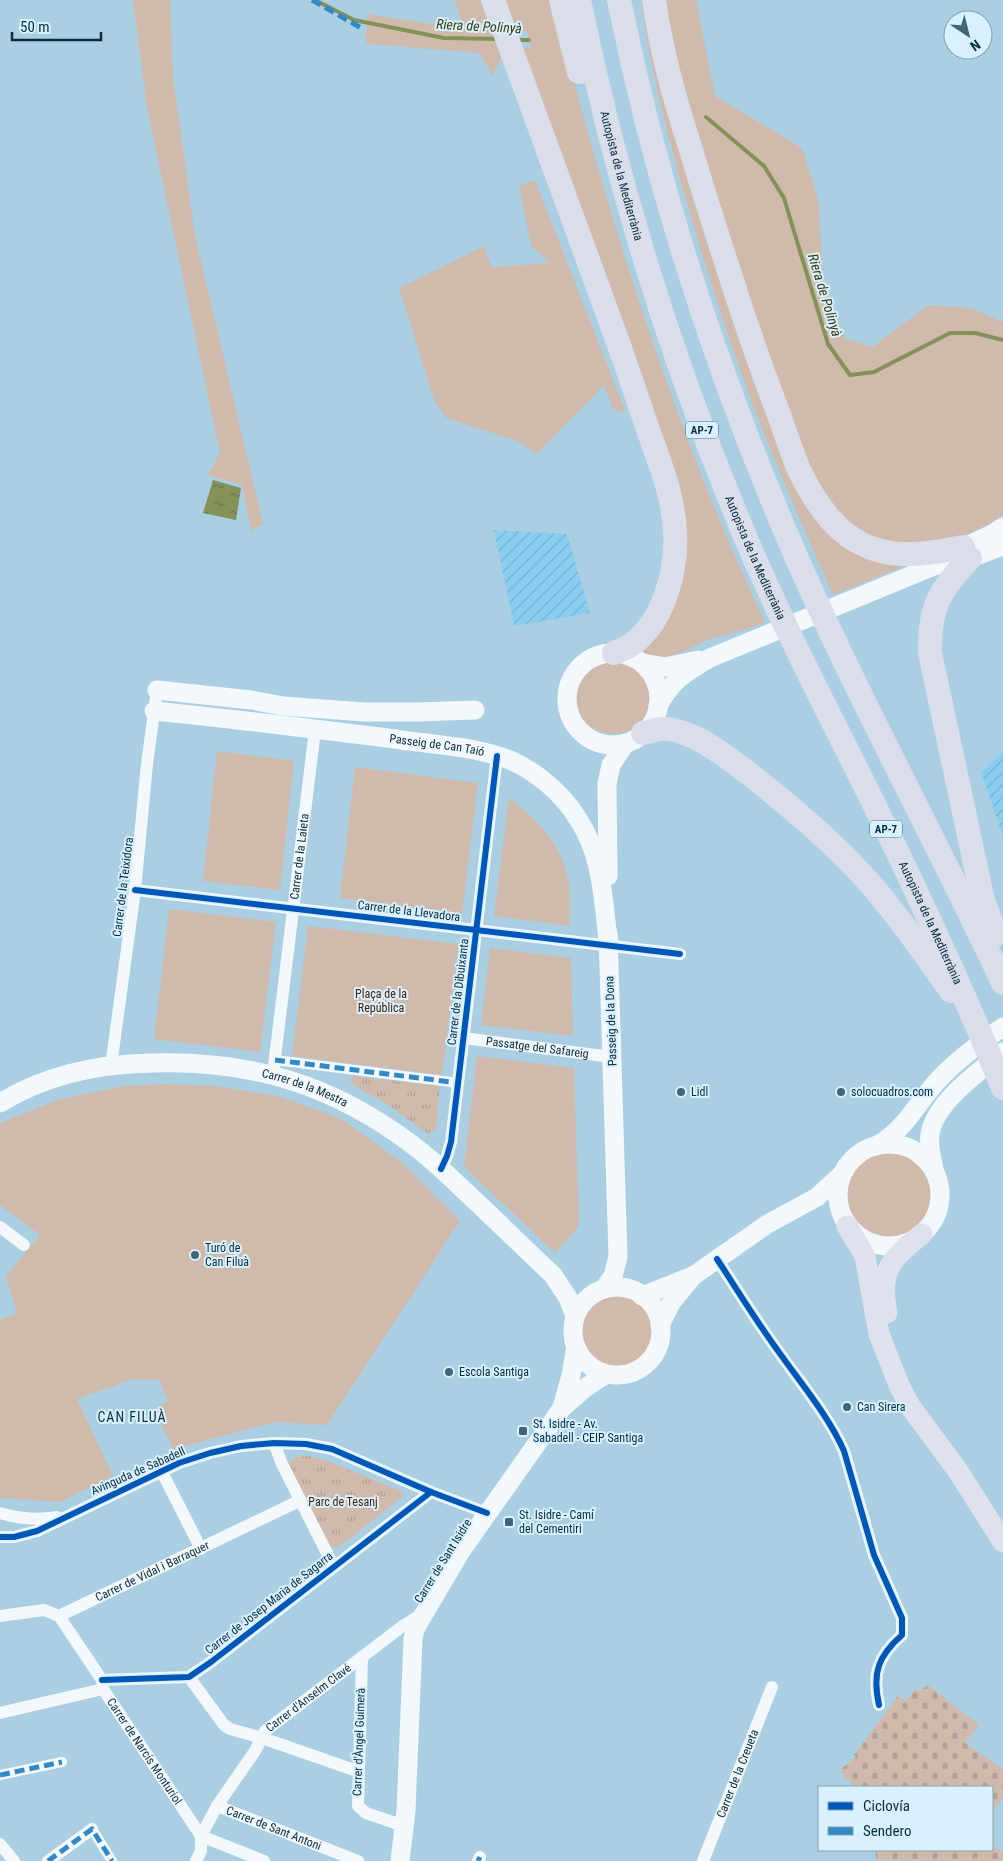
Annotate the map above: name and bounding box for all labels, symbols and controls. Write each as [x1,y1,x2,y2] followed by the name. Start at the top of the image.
[12,10,101,42] scale bar
[943,10,993,60] north arrow
[436,16,522,36] water label: Riera de Polinyà
[20,18,50,36] text: 50 m
[967,37,984,55] text: N
[597,110,646,243] street label: Autopista de la Mediterrània
[805,252,845,338] water label: Riera de Polinyà
[686,422,718,438] road number: AP-7
[722,494,789,622] street label: Autopista de la Mediterrània
[389,731,486,759] street label: Passeig de Can Taió
[287,813,312,900] street label: Carrer de la Laieta
[870,821,902,838] road number: AP-7
[110,836,136,938] street label: Carrer de la Teixidora
[896,859,965,987] street label: Autopista de la Mediterrània
[357,898,461,924] street label: Carrer de la Llevadora
[444,938,472,1046] street label: Carrer de la Dibuixanta
[602,975,620,1066] street label: Passeig de la Dona
[355,987,407,1015] park label: Plaça de la República
[485,1034,590,1061] street label: Passatge del Safareig
[261,1066,350,1110] street label: Carrer de la Mestra
[691,1085,708,1099] place label: Lidl
[851,1085,933,1099] place label: solocuadros.com
[675,1086,687,1098] marker: Lidl
[835,1086,847,1098] marker: solocuadros.com
[205,1241,249,1269] place label: Turó de Can Filuà
[189,1249,201,1261] marker: Turó de Can Filuà
[459,1365,529,1379] place label: Escola Santiga
[443,1366,455,1378] marker: Escola Santiga
[857,1400,906,1414] place label: Can Sirera
[841,1401,853,1413] marker: Can Sirera
[97,1408,167,1425] district label: CAN FILUÀ
[533,1417,643,1445] place label: St. Isidre - Av. Sabadell - CEIP Santiga
[517,1425,529,1437] marker: St. Isidre - Av. Sabadell - CEIP Santiga
[89,1444,187,1498] street label: Avinguda de Sabadell
[308,1495,378,1509] park label: Parc de Tesanj
[519,1508,595,1536] place label: St. Isidre - Camí del Cementiri
[411,1516,475,1606] street label: Carrer de Sant Isidre
[503,1516,515,1528] marker: St. Isidre - Camí del Cementiri
[93,1538,212,1605] street label: Carrer de Vidal i Barraquer
[202,1549,336,1657] street label: Carrer de Josep Maria de Sagarra
[263,1661,354,1735] street label: Carrer d'Anselm Clavé
[349,1687,368,1796] street label: Carrer d'Àngel Guimerà
[104,1695,185,1807] street label: Carrer de Narcís Monturiol
[714,1727,762,1820] street label: Carrer de la Creueta
[818,1786,993,1851] legend
[863,1797,910,1815] text: Ciclovía
[224,1803,323,1853] street label: Carrer de Sant Antoni
[863,1822,912,1840] text: Sendero

